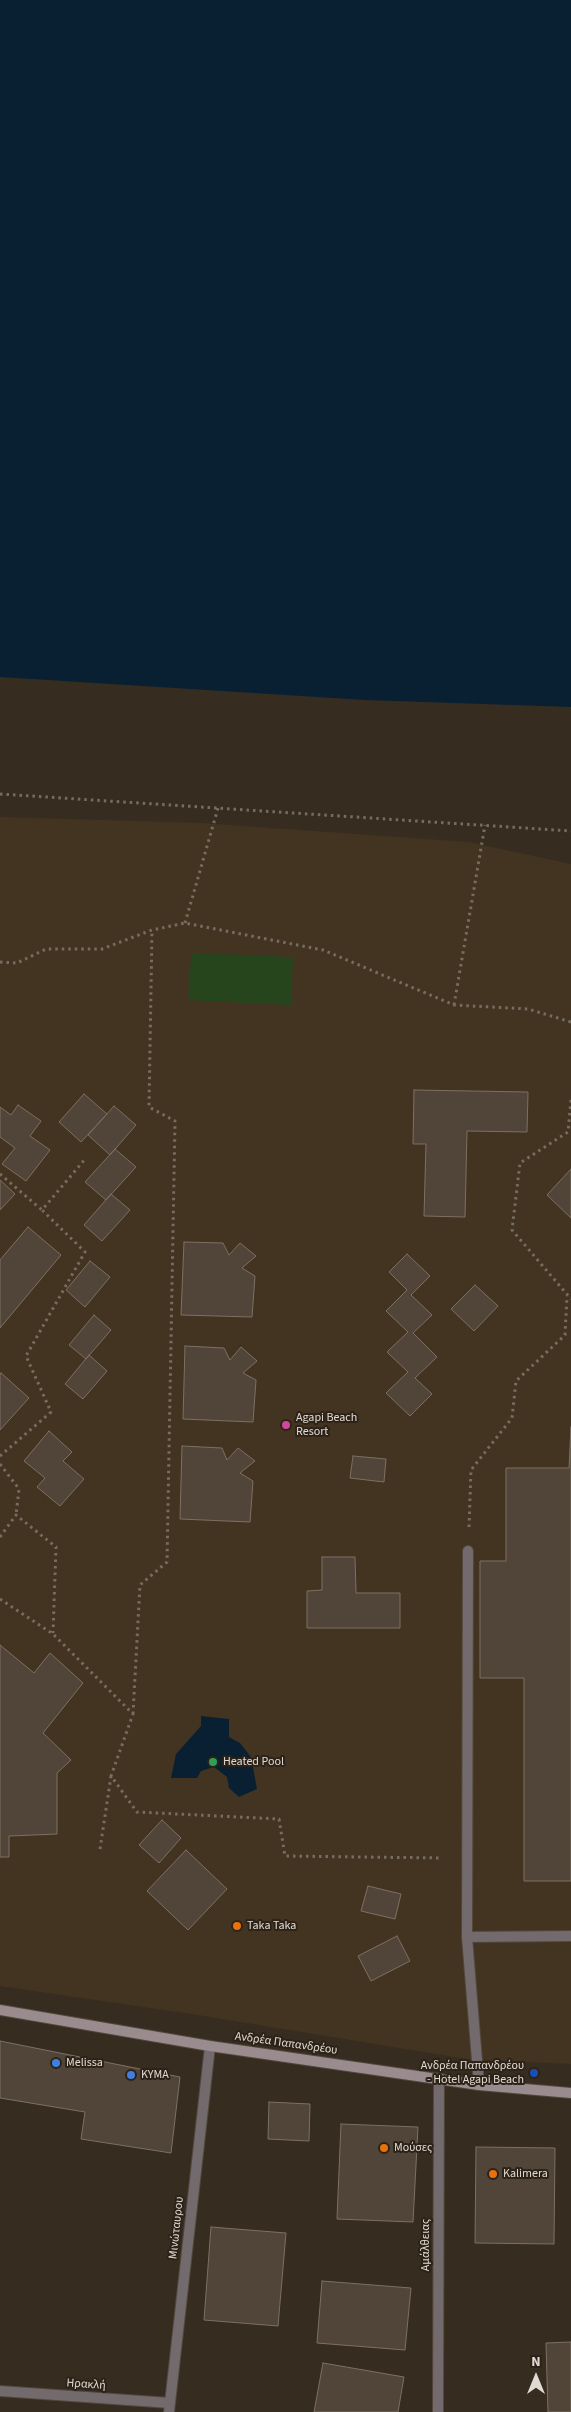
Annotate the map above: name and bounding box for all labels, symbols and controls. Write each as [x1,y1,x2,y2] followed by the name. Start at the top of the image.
[296,1411,357,1439] place label: Agapi Beach Resort
[280,1419,292,1431] marker: Agapi Beach Resort
[223,1755,284,1769] place label: Heated Pool
[207,1756,219,1768] marker: Heated Pool
[247,1919,296,1933] place label: Taka Taka
[231,1920,243,1932] marker: Taka Taka
[234,2030,338,2058] street label: Ανδρέα Παπανδρέου
[66,2056,103,2070] place label: Melissa
[50,2057,62,2069] marker: Melissa
[421,2059,524,2087] place label: Ανδρέα Παπανδρέου - Hotel Agapi Beach
[528,2067,540,2079] marker: Ανδρέα Παπανδρέου - Hotel Agapi Beach
[141,2068,169,2082] place label: ΚΥΜΑ
[125,2069,137,2081] marker: ΚΥΜΑ
[394,2141,432,2155] place label: Μούσες
[378,2142,390,2154] marker: Μούσες
[503,2167,548,2181] place label: Kalimera
[487,2168,499,2180] marker: Kalimera
[167,2196,187,2260] street label: Μινώταυρου
[419,2219,433,2271] street label: Αμάλθειας
[511,2352,561,2402] north arrow
[531,2352,541,2372] text: N
[66,2376,106,2394] street label: Ηρακλή

